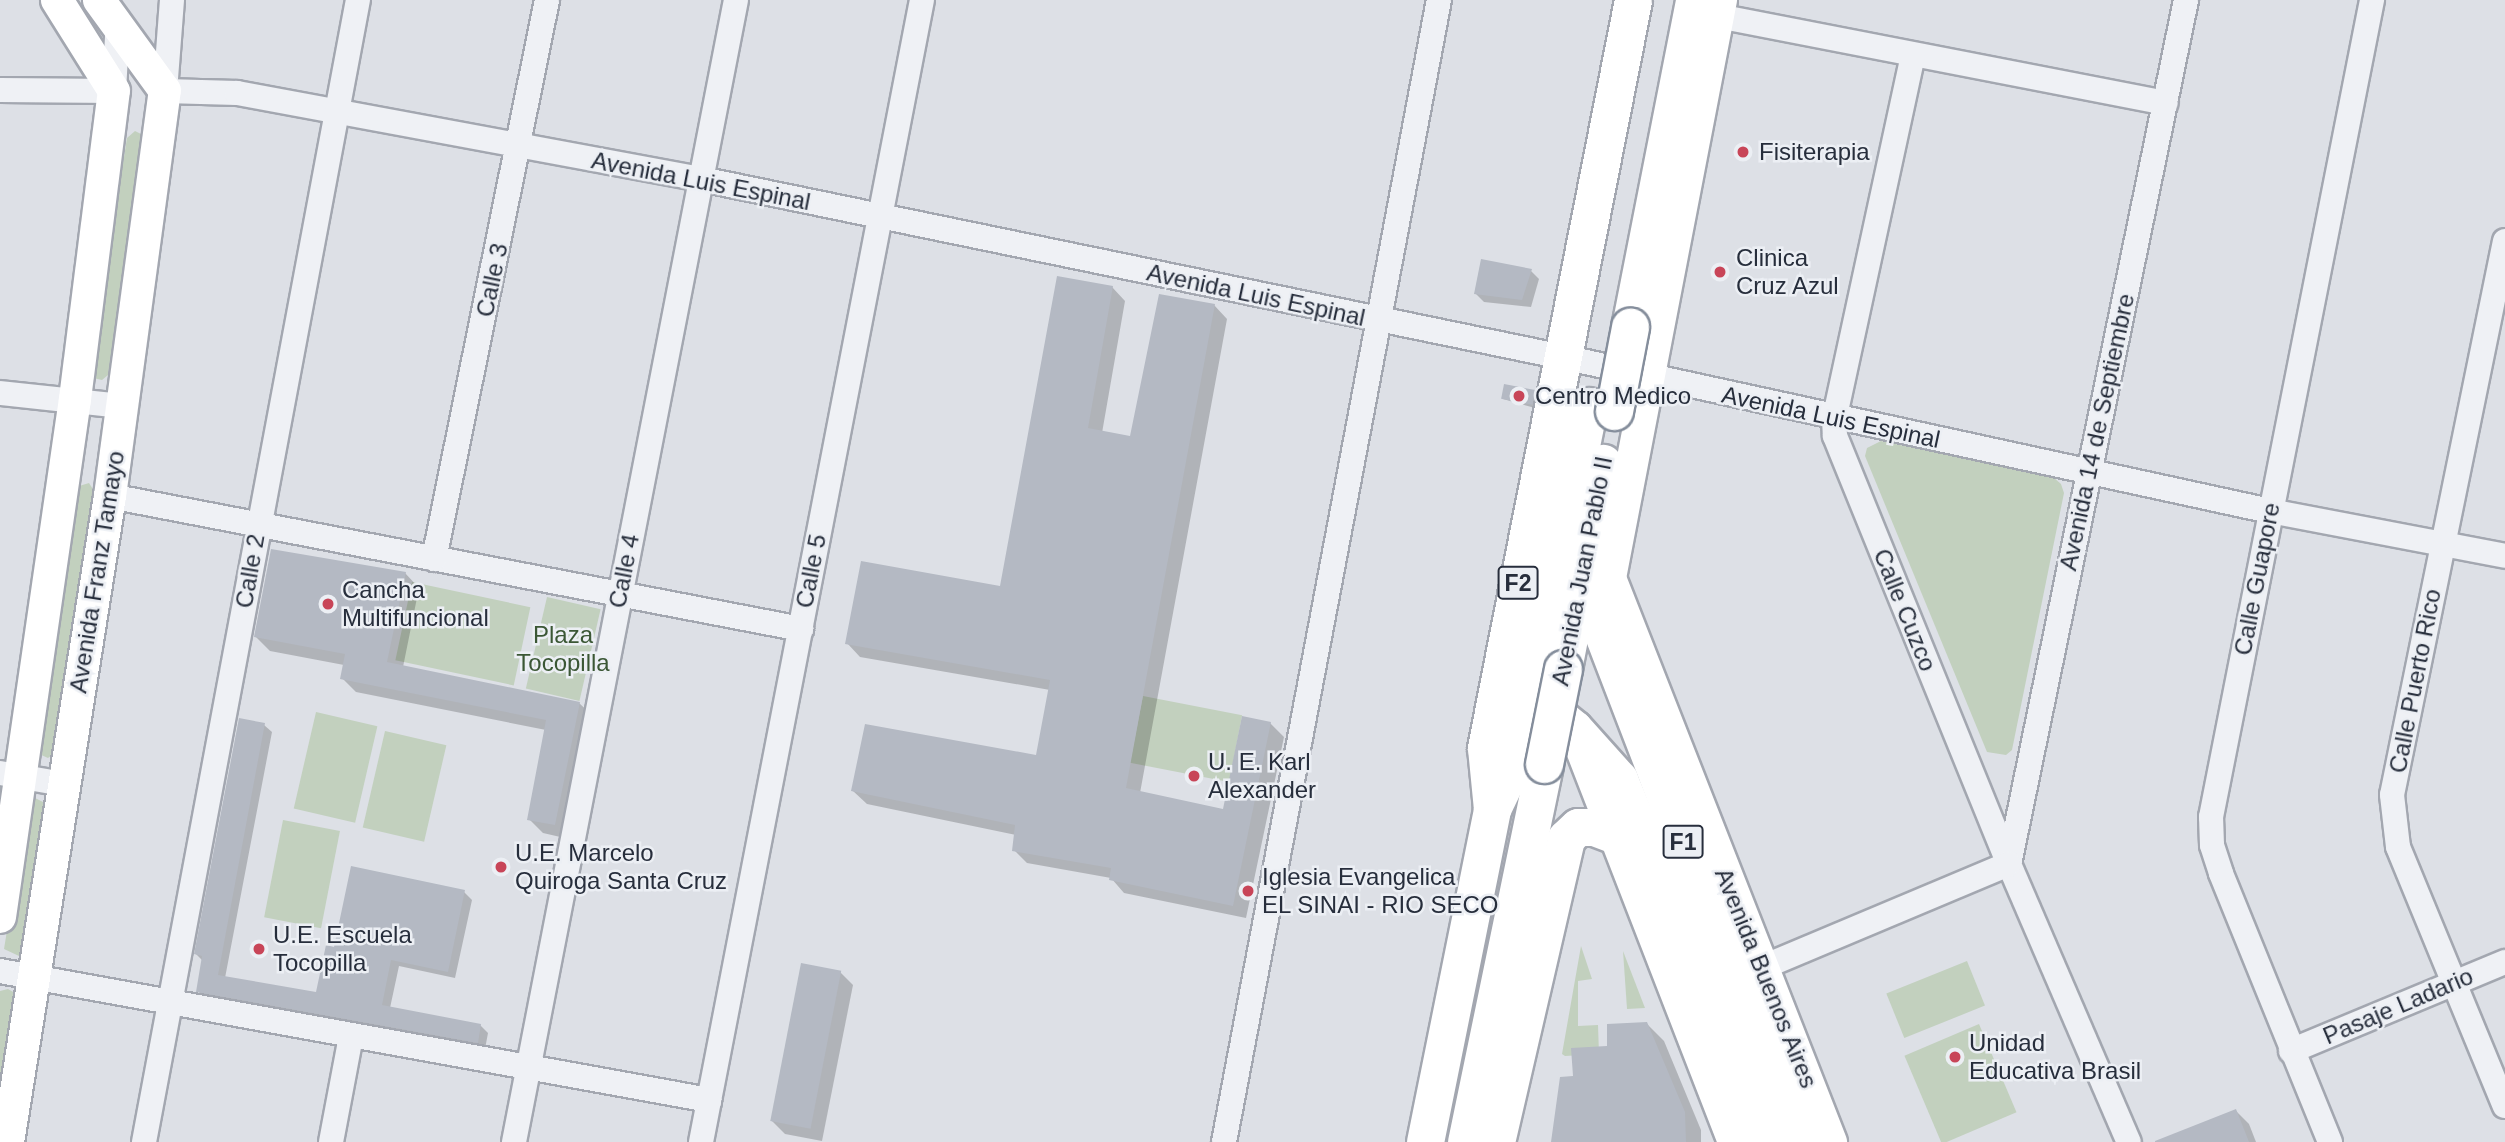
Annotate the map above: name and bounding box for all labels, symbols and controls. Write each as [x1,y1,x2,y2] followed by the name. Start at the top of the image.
[1759,138,1870,166] place label: Fisiterapia
[1733,142,1753,162] marker: Fisiterapia
[589,146,813,216] street label: Avenida Luis Espinal
[470,240,514,320] street label: Calle 3
[1736,244,1840,300] place label: Clinica Cruz Azul
[1144,258,1368,332] street label: Avenida Luis Espinal
[1710,262,1730,282] marker: Clinica Cruz Azul
[2054,291,2140,573] street label: Avenida 14 de Septiembre
[1719,380,1943,454] street label: Avenida Luis Espinal
[1535,382,1691,410] place label: Centro Medico
[1509,386,1529,406] marker: Centro Medico
[64,449,130,695] street label: Avenida Franz Tamayo
[1546,454,1618,688] street label: Avenida Juan Pablo II
[2228,500,2286,658] street label: Calle Guapore
[229,532,271,610] street label: Calle 2
[603,532,645,610] street label: Calle 4
[790,532,832,610] street label: Calle 5
[1867,545,1943,675] street label: Calle Cuzco
[1497,564,1539,603] road number: F2
[342,576,489,632] place label: Cancha Multifuncional
[2383,587,2447,775] street label: Calle Puerto Rico
[320,596,336,612] marker: Cancha Multifuncional
[516,621,610,677] park label: Plaza Tocopilla
[1208,748,1316,804] place label: U. E. Karl Alexander
[1186,768,1202,784] marker: U. E. Karl Alexander
[1662,822,1704,862] road number: F1
[515,839,727,895] place label: U.E. Marcelo Quiroga Santa Cruz
[493,859,509,875] marker: U.E. Marcelo Quiroga Santa Cruz
[1262,863,1499,919] place label: Iglesia Evangelica EL SINAI - RIO SECO
[1708,863,1824,1093] street label: Avenida Buenos Aires
[1240,883,1256,899] marker: Iglesia Evangelica EL SINAI - RIO SECO
[273,921,412,977] place label: U.E. Escuela Tocopilla
[251,941,267,957] marker: U.E. Escuela Tocopilla
[2319,961,2477,1051] street label: Pasaje Ladario
[1969,1029,2141,1085] place label: Unidad Educativa Brasil
[1947,1049,1963,1065] marker: Unidad Educativa Brasil

